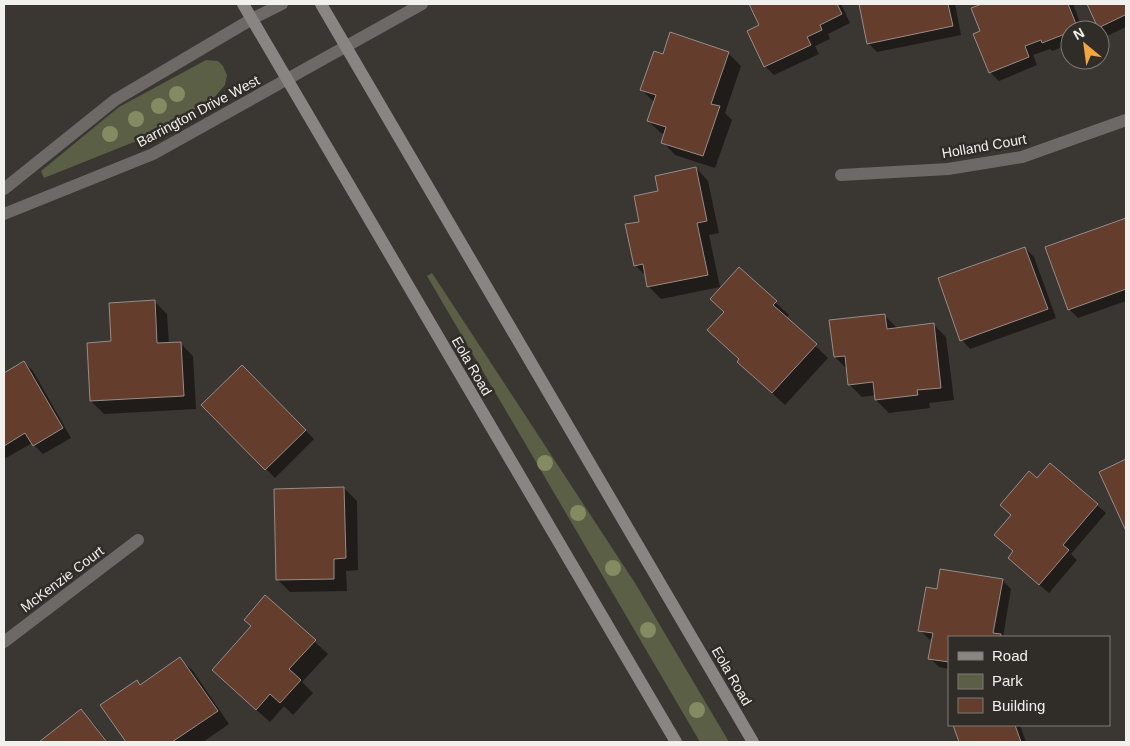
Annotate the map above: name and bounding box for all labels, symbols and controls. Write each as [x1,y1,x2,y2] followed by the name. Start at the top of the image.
[1060,20,1110,70] north arrow
[1070,24,1087,43] text: N
[134,72,262,150] street label: Barrington Drive West
[940,131,1028,161] street label: Holland Court
[449,334,495,398] street label: Eola Road
[17,543,107,615] street label: McKenzie Court
[948,636,1110,726] legend
[709,644,755,708] street label: Eola Road
[992,647,1028,664] text: Road
[992,672,1023,689] text: Park
[992,697,1045,714] text: Building

